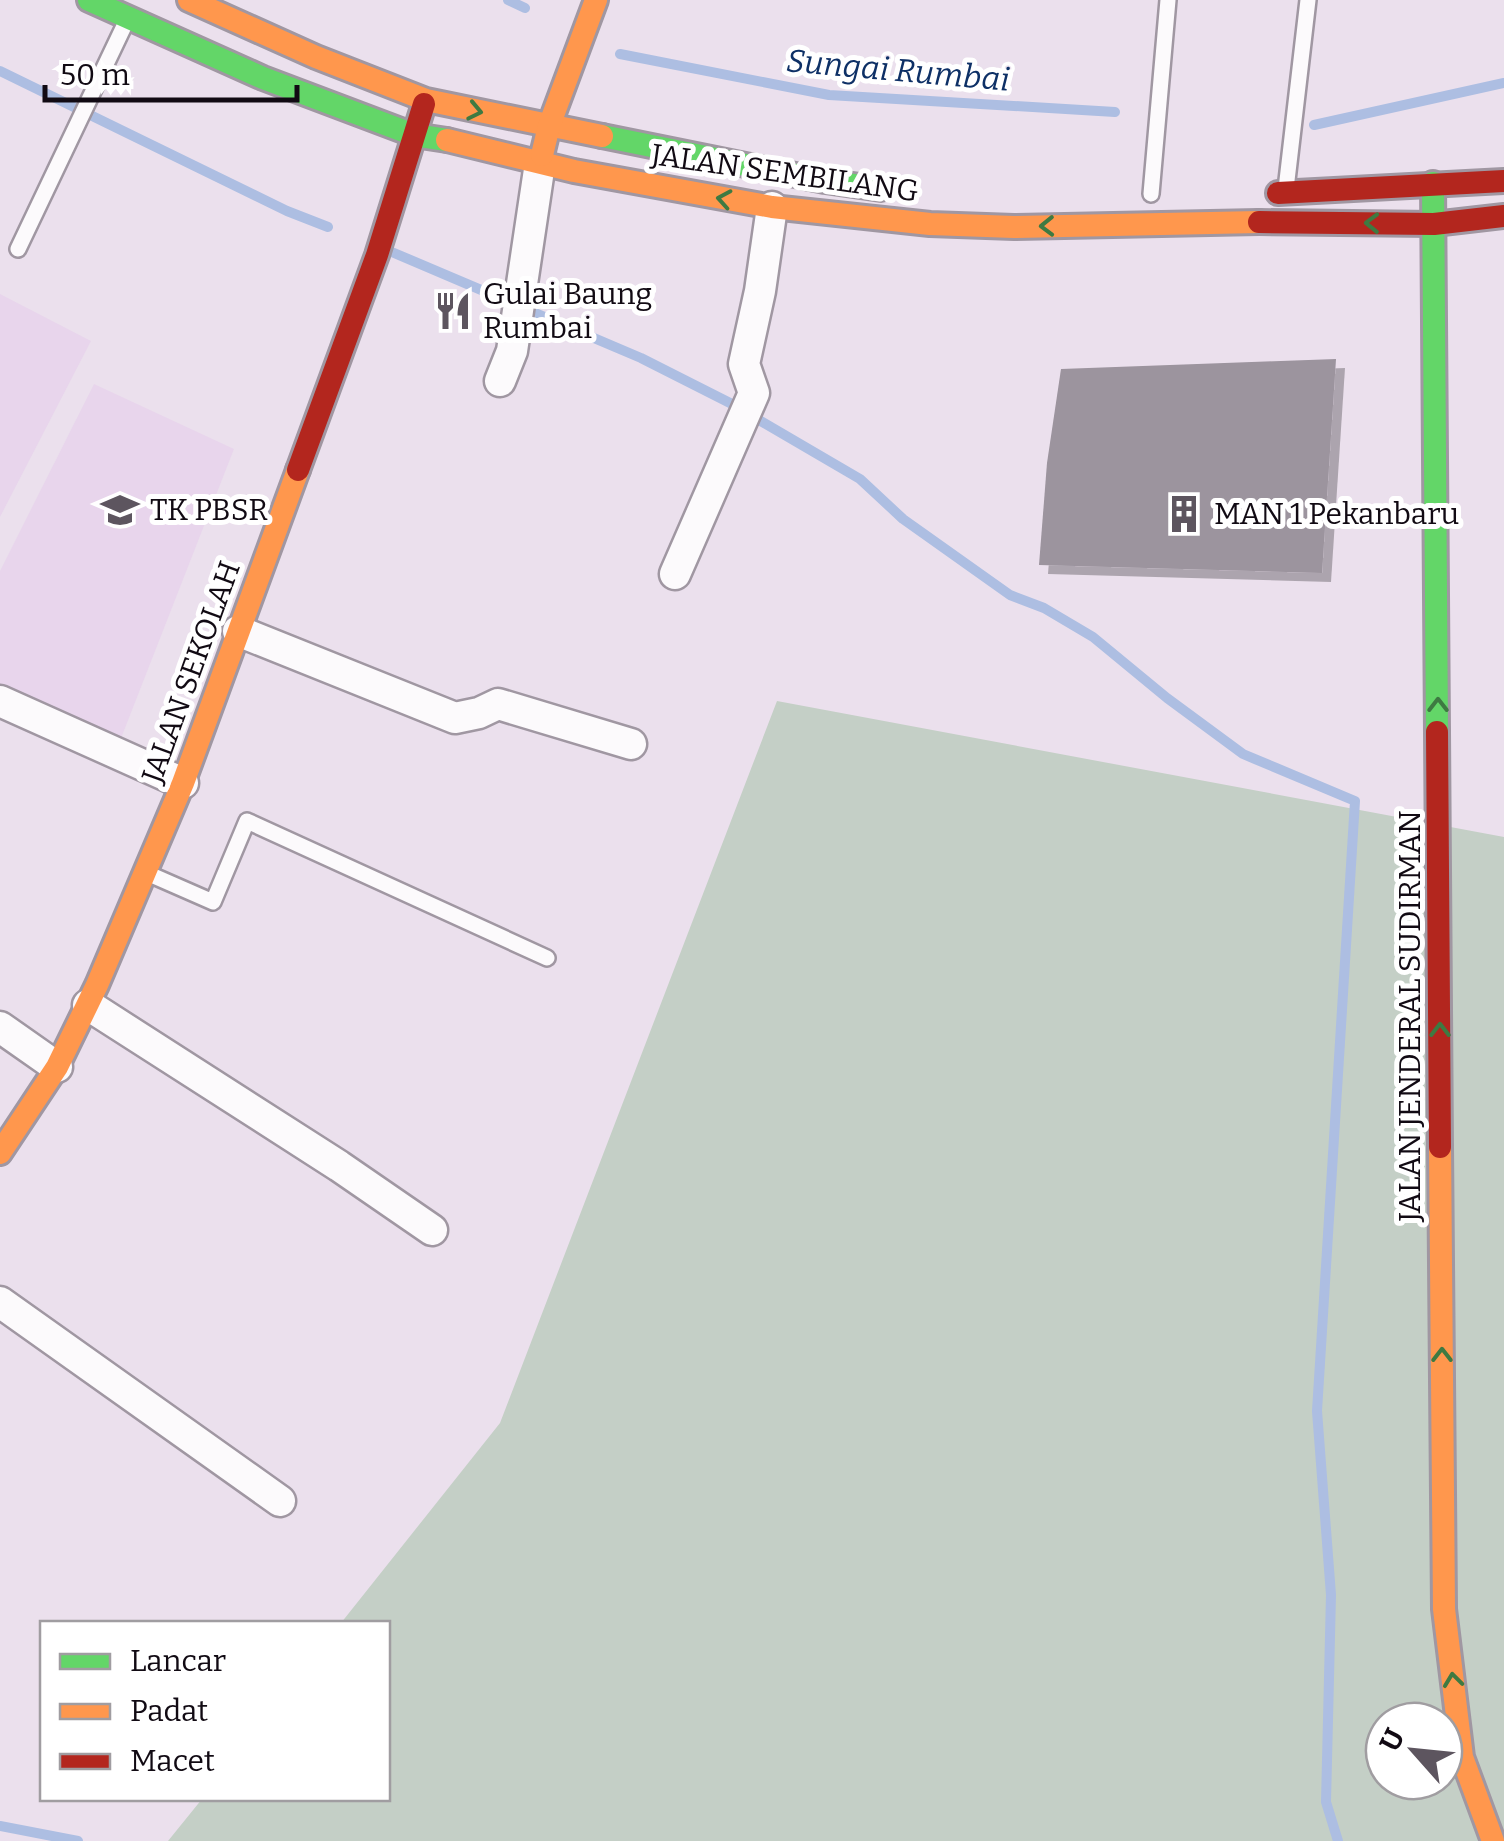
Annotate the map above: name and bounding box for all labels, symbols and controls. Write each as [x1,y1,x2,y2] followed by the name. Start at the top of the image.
[45,40,298,102] scale bar
[785,41,1011,99] water label: Sungai Rumbai
[60,57,130,93] text: 50 m
[466,99,483,120] one-way arrow
[648,136,921,210] street label: JALAN SEMBILANG
[716,189,733,210] one-way arrow
[1363,212,1379,233] one-way arrow
[1039,216,1055,237] one-way arrow
[483,276,652,346] place label: Gulai Baung Rumbai
[432,290,474,332] restaurant icon: Gulai Baung Rumbai
[99,489,141,531] school or university icon: TK PBSR
[150,492,268,528] place label: TK PBSR
[1163,493,1205,535] building icon: MAN 1 Pekanbaru
[1214,496,1459,532] place label: MAN 1 Pekanbaru
[134,556,248,789] street label: JALAN SEKOLAH
[1427,697,1449,712] one-way arrow
[1392,810,1428,1223] street label: JALAN JENDERAL SUDIRMAN
[1429,1022,1451,1038] one-way arrow
[1432,1347,1453,1363] one-way arrow
[40,1621,390,1801] legend
[130,1643,226,1679] text: Lancar
[1443,1671,1464,1687] one-way arrow
[130,1693,208,1729] text: Padat
[1364,1701,1464,1801] north arrow
[1373,1723,1412,1757] text: U
[130,1743,215,1779] text: Macet

